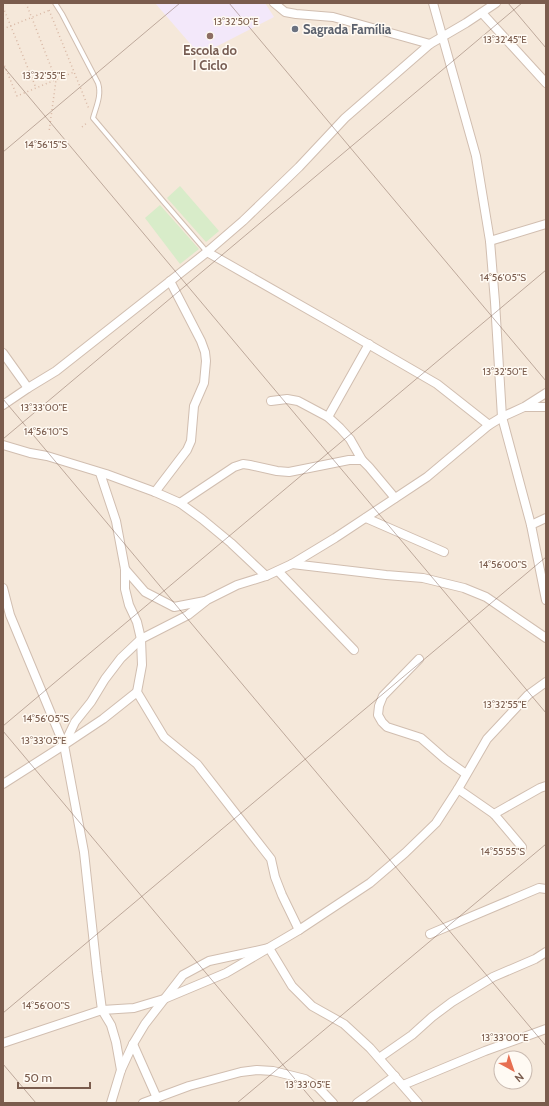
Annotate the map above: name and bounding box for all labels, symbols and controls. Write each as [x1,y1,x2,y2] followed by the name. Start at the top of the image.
[213,15,259,28] text: 13°32'50"E
[303,21,392,37] place label: Sagrada Família
[290,24,300,34] marker: Sagrada Família
[205,31,215,41] marker: Escola do I Ciclo
[483,33,527,46] text: 13°32'45"E
[183,42,237,73] place label: Escola do I Ciclo
[22,69,66,82] text: 13°32'55"E
[25,138,67,151] text: 14°56'15"S
[480,271,526,284] text: 14°56'05"S
[482,365,528,378] text: 13°32'50"E
[21,401,68,414] text: 13°33'00"E
[24,425,68,438] text: 14°56'10"S
[479,558,527,571] text: 14°56'00"S
[483,698,527,711] text: 13°32'55"E
[23,712,69,725] text: 14°56'05"S
[21,734,67,747] text: 13°33'05"E
[481,845,525,858] text: 14°55'55"S
[22,999,70,1012] text: 14°56'00"S
[482,1031,529,1044] text: 13°33'00"E
[493,1050,533,1090] north arrow
[18,1064,90,1090] scale bar
[24,1070,52,1085] text: 50 m
[512,1070,527,1086] text: N
[285,1078,331,1091] text: 13°33'05"E

